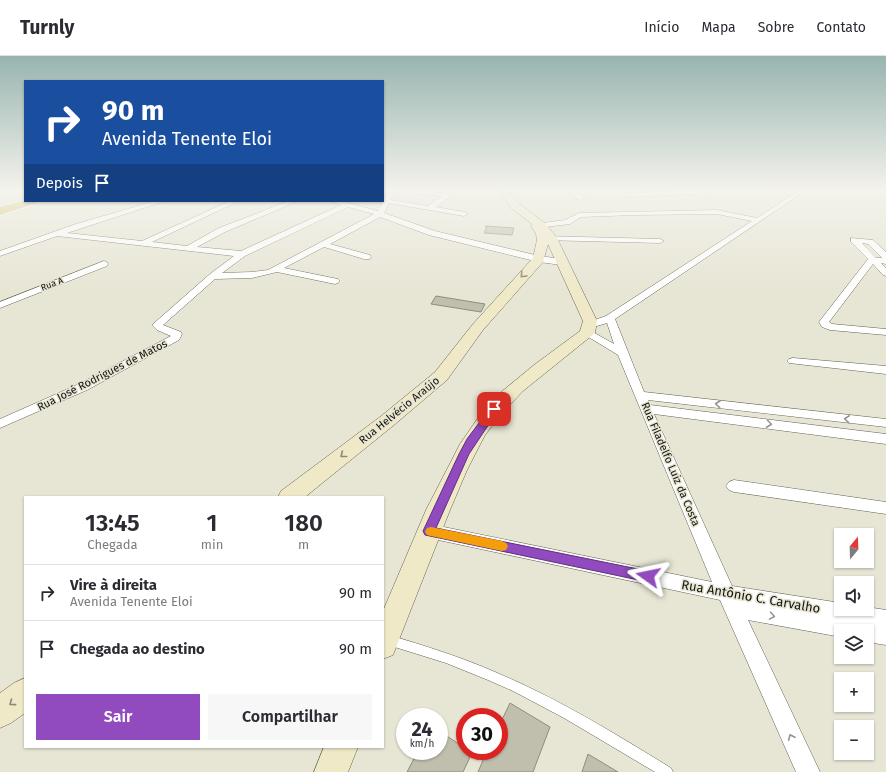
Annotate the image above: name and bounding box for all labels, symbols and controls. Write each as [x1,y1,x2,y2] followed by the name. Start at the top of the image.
[20,16,74,39] text: Turnly
[644,19,679,36] text: Início
[701,19,736,36] text: Mapa
[758,19,794,36] text: Sobre
[816,19,866,36] text: Contato
[102,94,164,127] text: 90 m
[36,96,88,148] icon: right
[102,128,272,150] text: Avenida Tenente Eloi
[91,172,113,194] icon: arrive
[36,174,83,192] text: Depois
[521,270,528,278] one-way arrow
[39,275,65,293] street label: Rua A
[35,337,169,414] street label: Rua José Rodrigues de Matos
[356,374,442,447] street label: Rua Helvécio Araújo
[477,392,511,426] pin
[483,398,505,420] icon: arrive
[639,400,703,528] street label: Rua Filadelfo Luiz da Costa
[715,400,721,409] one-way arrow
[844,414,850,423] one-way arrow
[766,419,772,428] one-way arrow
[341,450,348,457] one-way arrow
[85,509,140,537] text: 13:45
[207,509,218,537] text: 1
[284,509,323,537] text: 180
[834,528,874,568] north arrow
[834,528,874,760] map controls
[87,537,138,552] text: Chegada
[201,537,223,552] text: min
[298,537,309,552] text: m
[627,555,669,597] position arrow
[70,576,157,594] text: Vire à direita
[834,576,874,616] button: sound
[680,577,821,616] street label: Rua Antônio C. Carvalho
[36,582,58,604] icon: right
[339,584,372,602] text: 90 m
[70,594,193,609] text: Avenida Tenente Eloi
[769,611,775,620] one-way arrow
[834,624,874,664] button: layers
[36,638,58,660] icon: arrive
[70,640,205,658] text: Chegada ao destino
[339,640,372,658] text: 90 m
[834,672,874,712] button: +
[36,694,200,740] button: Sair
[208,694,372,740] button: Compartilhar
[10,698,17,705] one-way arrow
[456,708,508,760] speed limit sign: 30
[411,717,433,741] text: 24
[834,720,874,760] button: −
[788,733,796,740] one-way arrow
[410,738,434,750] text: km/h

